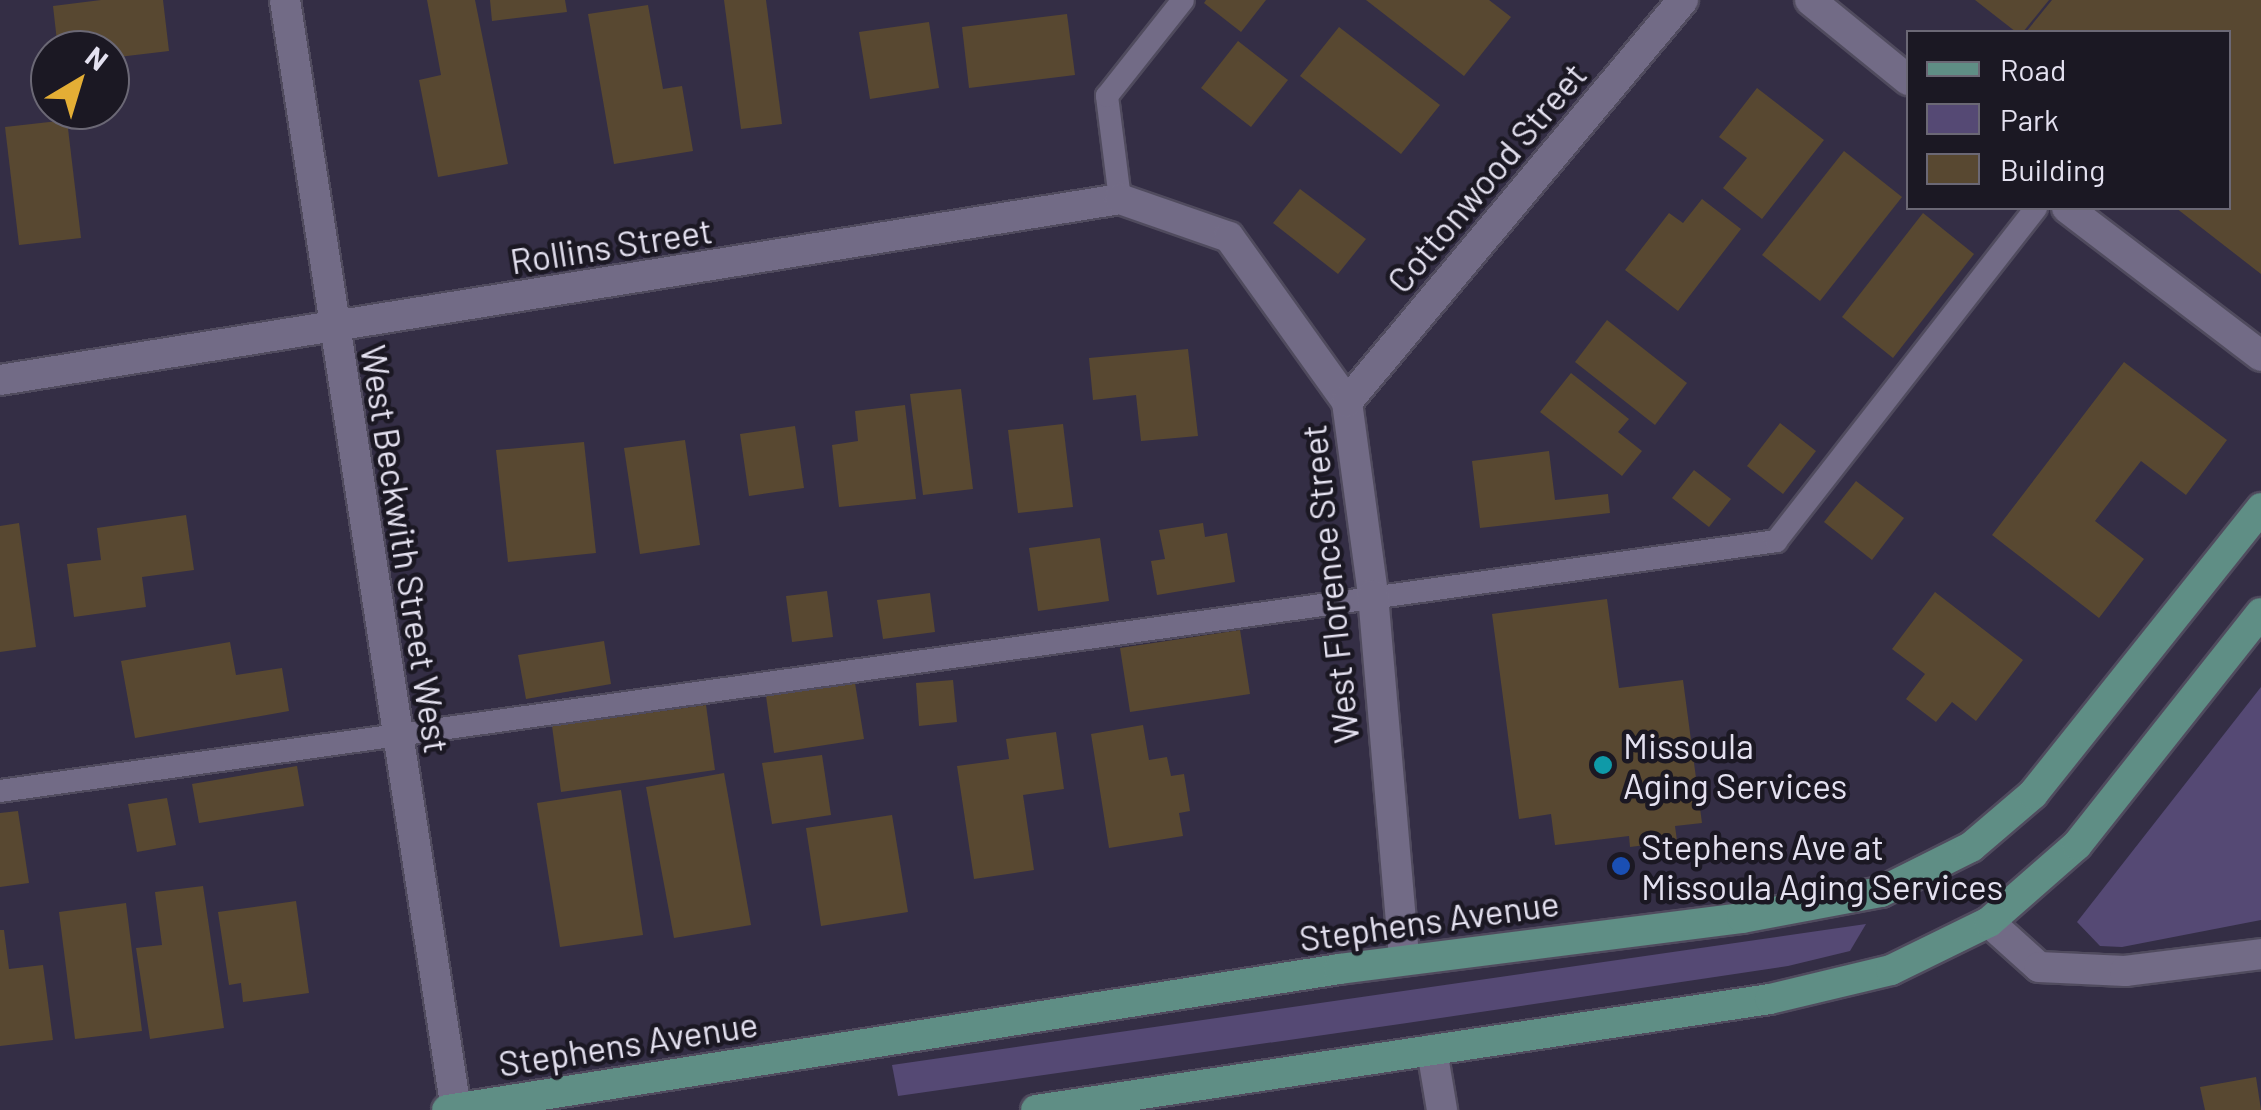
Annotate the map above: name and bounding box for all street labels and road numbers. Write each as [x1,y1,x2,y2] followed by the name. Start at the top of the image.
[1378,54,1594,300] street label: Cottonwood Street
[507,208,715,282] street label: Rollins Street
[353,342,459,756] street label: West Beckwith Street West
[1291,423,1367,745] street label: West Florence Street
[1296,881,1562,959] street label: Stephens Avenue
[495,1002,761,1084] street label: Stephens Avenue

